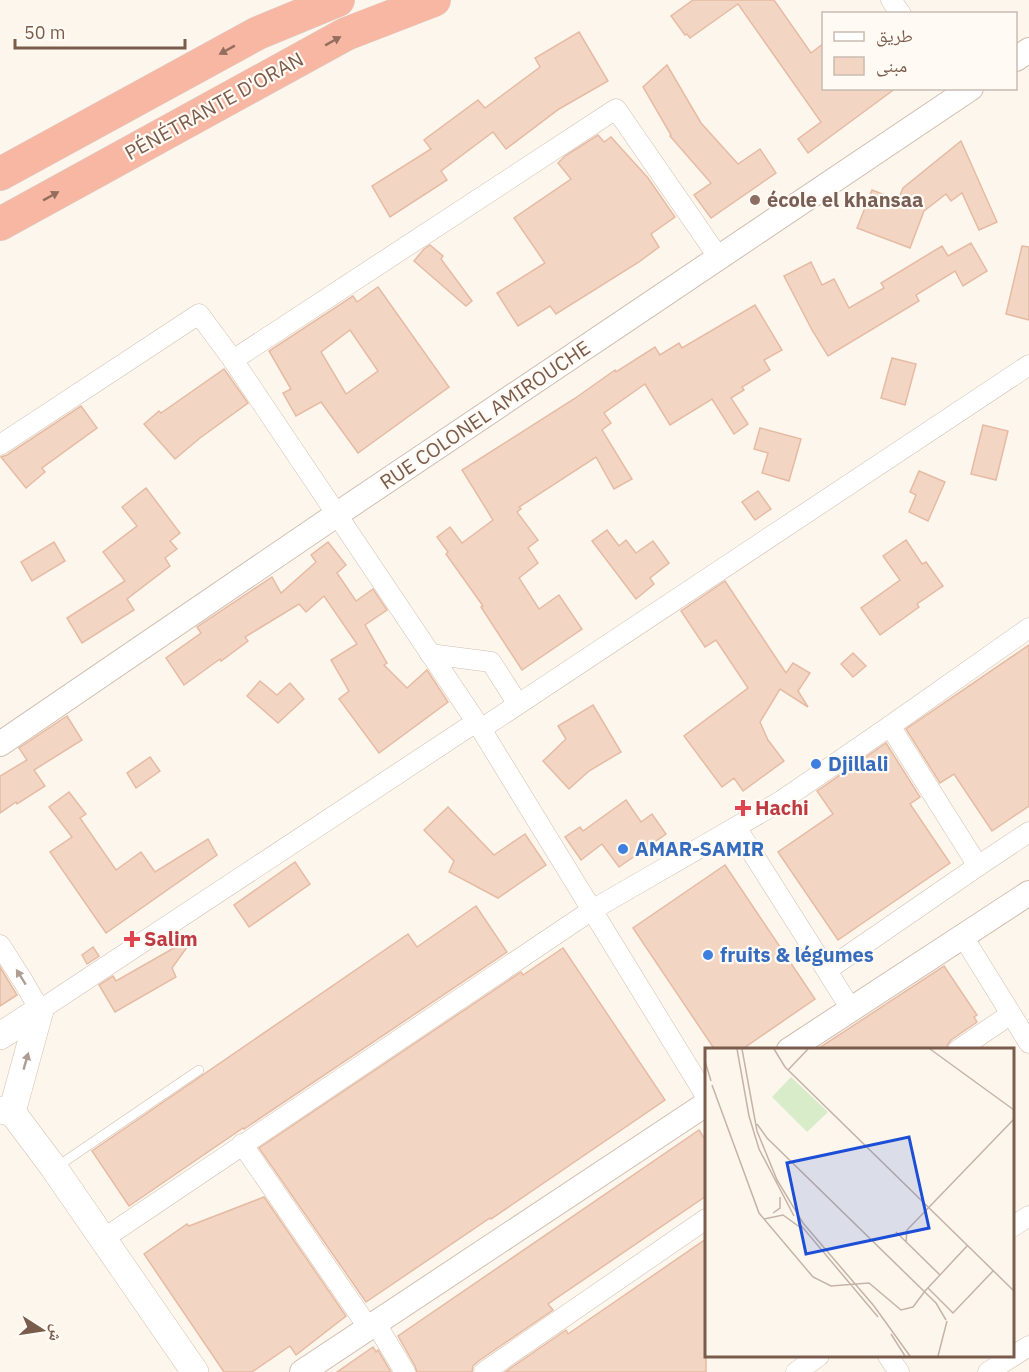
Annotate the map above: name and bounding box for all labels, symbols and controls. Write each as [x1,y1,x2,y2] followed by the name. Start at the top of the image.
[15,12,184,50] scale bar
[822,12,1017,90] legend
[24,21,66,44] text: 50 m
[876,24,913,47] text: طريق
[324,36,341,46] one-way arrow
[120,45,308,166] street label: PÉNÉTRANTE D'ORAN
[218,45,235,55] one-way arrow
[876,54,907,77] text: مبنى
[767,186,923,213] place label: école el khansaa
[43,190,59,201] one-way arrow
[748,193,762,207] marker: école el khansaa
[374,334,595,495] street label: RUE COLONEL AMIROUCHE
[828,750,889,777] place label: Djillali
[809,757,823,771] marker: Djillali
[755,794,809,821] place label: Hachi
[736,801,750,815] marker: Hachi
[635,835,764,862] place label: AMAR-SAMIR
[616,842,630,856] marker: AMAR-SAMIR
[144,925,198,952] place label: Salim
[125,932,139,946] marker: Salim
[720,941,874,968] place label: fruits & légumes
[701,948,715,962] marker: fruits & légumes
[16,969,27,985] one-way arrow
[705,1048,1014,1357] inset map
[22,1052,31,1070] one-way arrow
[12,1300,72,1360] north arrow
[45,1323,68,1344] text: ش

